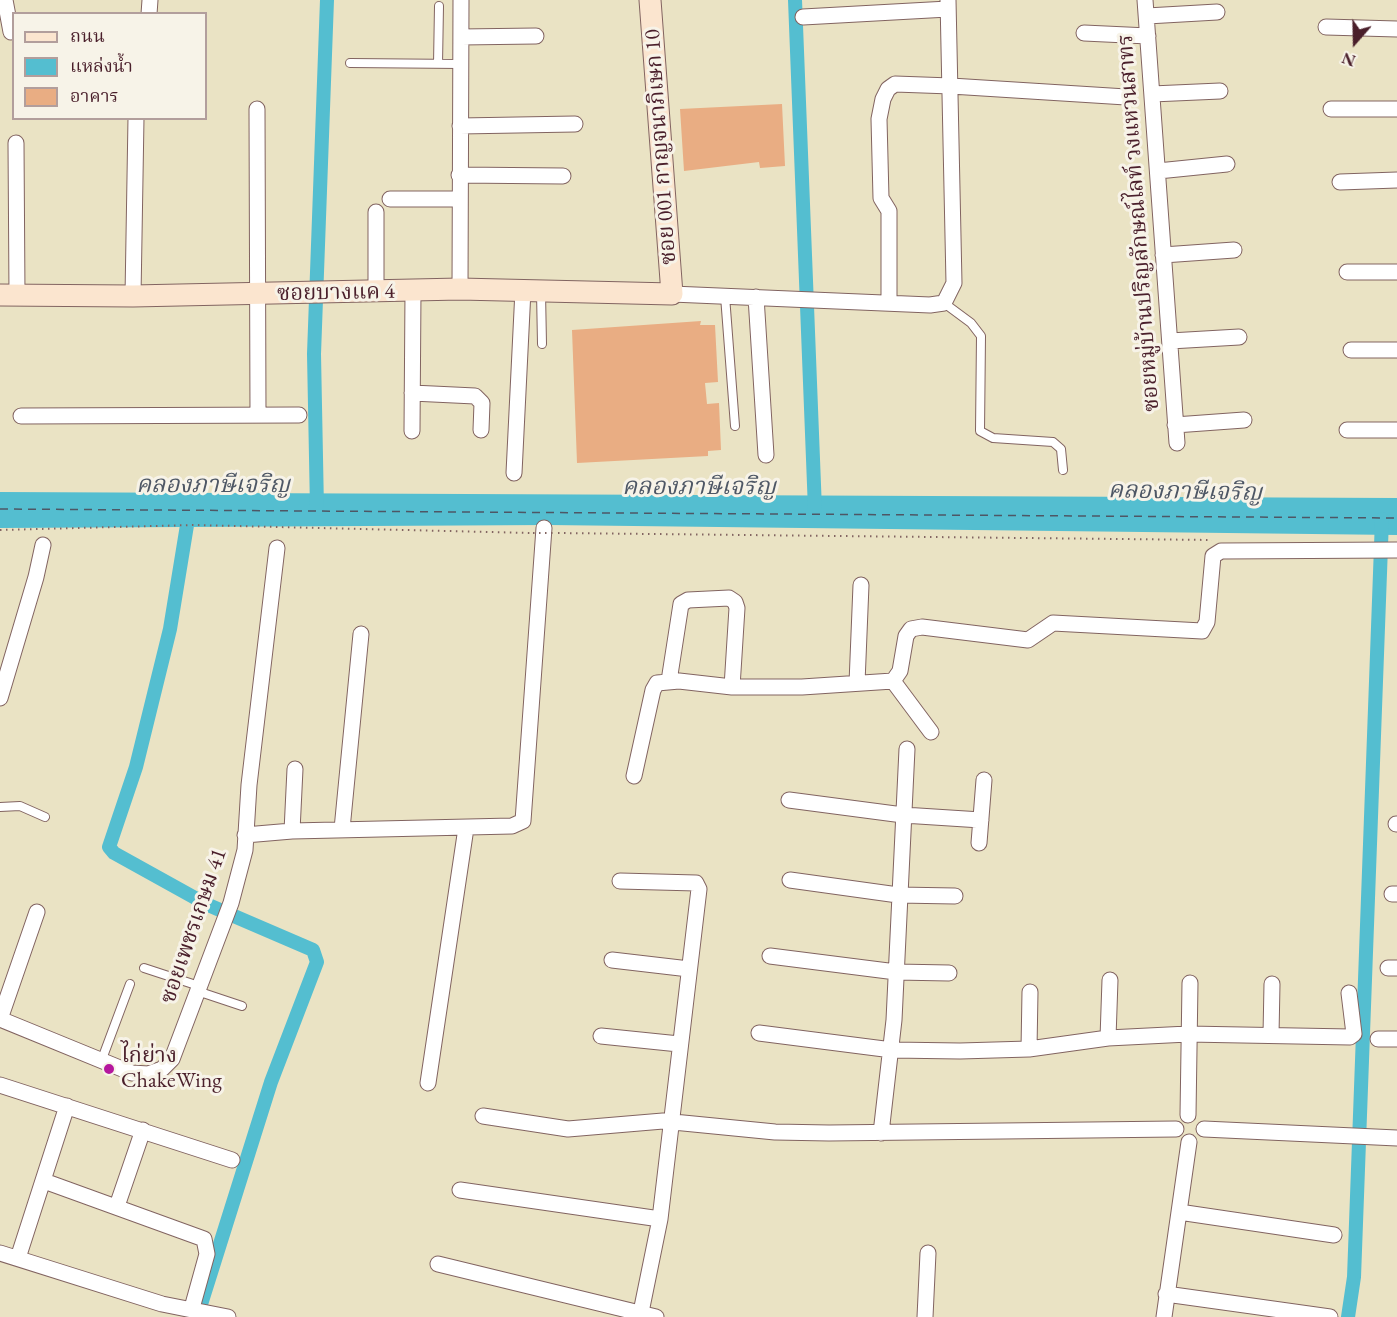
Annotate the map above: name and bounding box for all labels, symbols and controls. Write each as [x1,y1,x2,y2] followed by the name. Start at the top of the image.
[12,12,207,120] legend
[1325,12,1385,72] north arrow
[70,24,105,47] text: ถนน
[640,28,682,266] street label: ซอย 001 กาญจนาภิเษก 10
[1113,33,1165,413] street label: ซอยหมู่บ้านปริญลักษณ์ไลท์ วงแหวนสาทร
[1339,47,1358,71] text: N
[70,54,133,77] text: แหล่งน้ำ
[70,84,119,107] text: อาคาร
[277,279,395,307] street label: ซอยบางแค 4
[136,471,290,499] water label: คลองภาษีเจริญ
[622,473,776,501] water label: คลองภาษีเจริญ
[1108,476,1262,508] water label: คลองภาษีเจริญ
[155,845,233,1007] street label: ซอยเพชรเกษม 41
[121,1043,222,1094] place label: ไก่ย่าง ChakeWing
[102,1062,116,1076] marker: ไก่ย่าง ChakeWing

